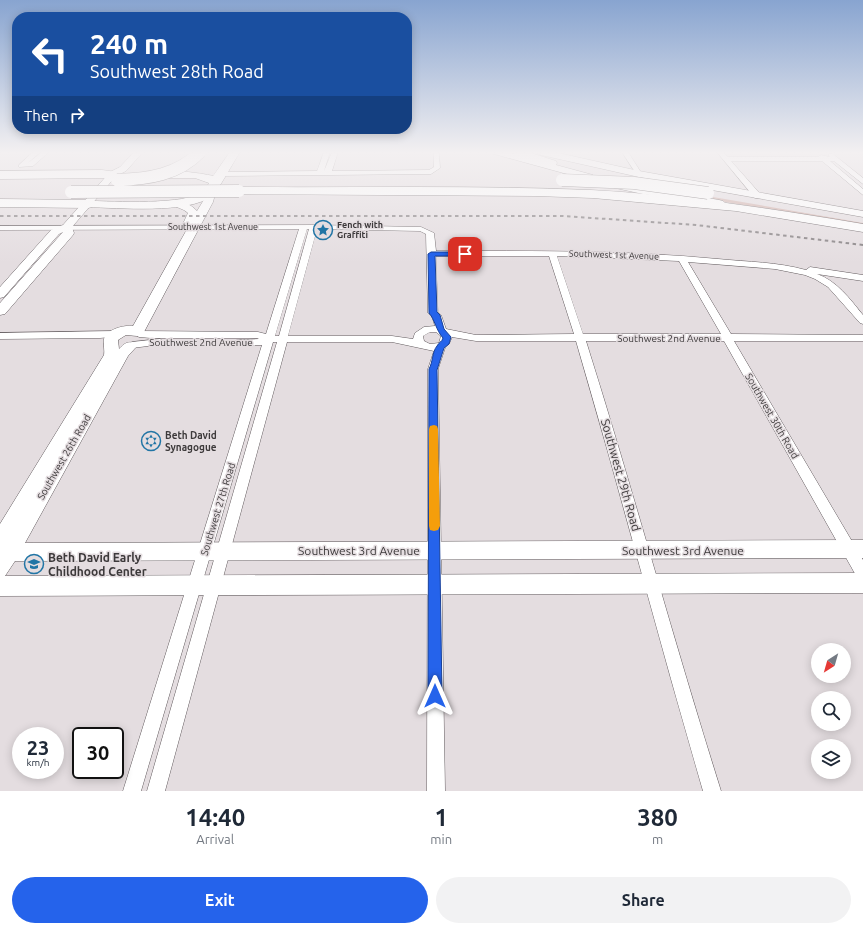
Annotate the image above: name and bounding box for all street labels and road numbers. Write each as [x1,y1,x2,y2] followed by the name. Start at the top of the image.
[168,222,258,232] street label: Southwest 1st Avenue
[569,248,659,262] street label: Southwest 1st Avenue
[617,333,721,344] street label: Southwest 2nd Avenue
[149,337,253,348] street label: Southwest 2nd Avenue
[743,371,801,461] street label: Southwest 30th Road
[35,412,93,502] street label: Southwest 26th Road
[599,418,643,532] street label: Southwest 29th Road
[199,461,237,557] street label: Southwest 27th Road
[298,544,420,557] street label: Southwest 3rd Avenue
[622,544,744,557] street label: Southwest 3rd Avenue

